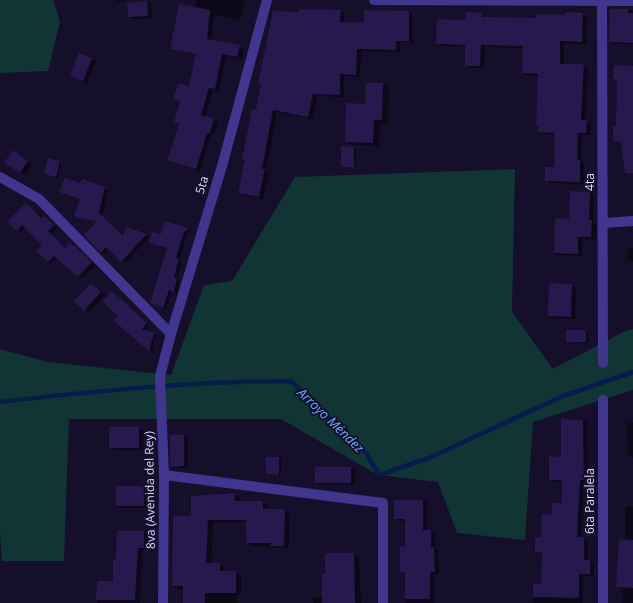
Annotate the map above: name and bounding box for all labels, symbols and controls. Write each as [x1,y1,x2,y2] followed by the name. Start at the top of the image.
[581,173,598,191] street label: 4ta
[191,174,212,196] street label: 5ta
[293,383,368,457] water label: Arroyo Méndez
[140,430,159,549] street label: 8va (Avenida del Rey)
[581,468,598,534] street label: 6ta Paralela

